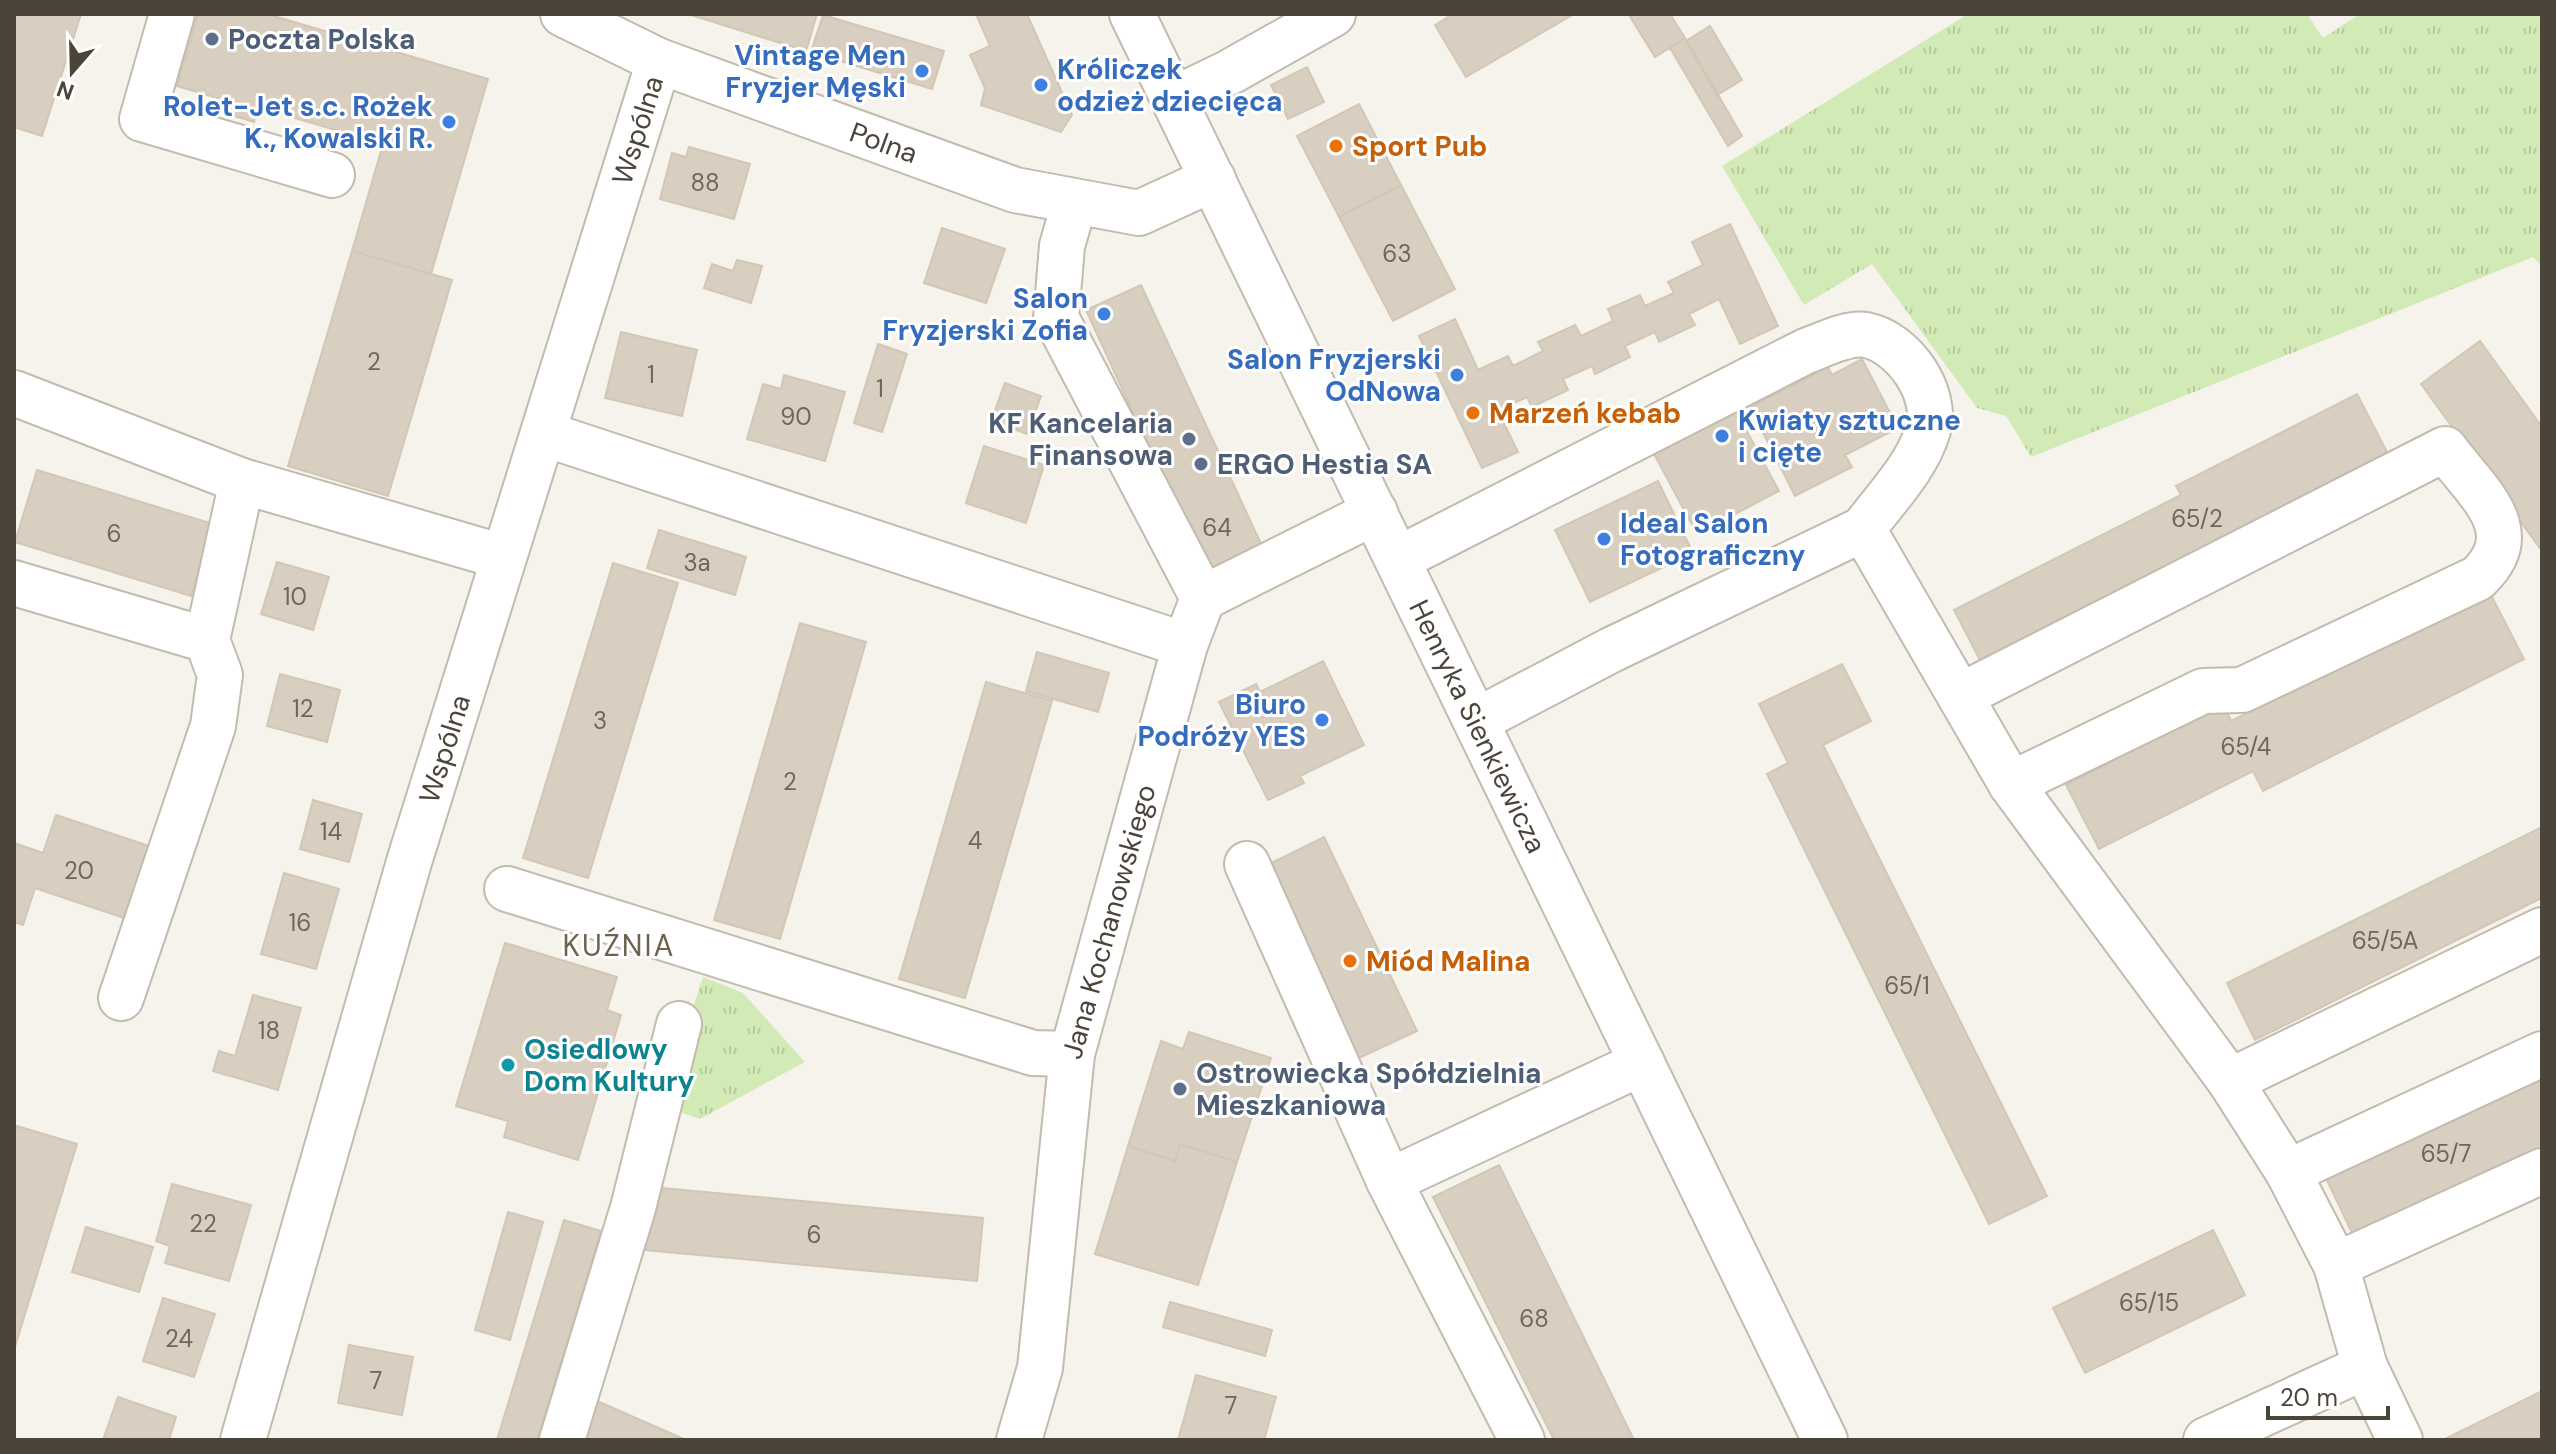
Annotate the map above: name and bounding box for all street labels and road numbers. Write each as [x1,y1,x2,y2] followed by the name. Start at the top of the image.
[603,71,672,189] street label: Wspólna
[845,113,923,172] street label: Polna
[1401,594,1555,859] street label: Henryka Sienkiewicza
[410,690,479,808] street label: Wspólna
[1053,780,1164,1063] street label: Jana Kochanowskiego

